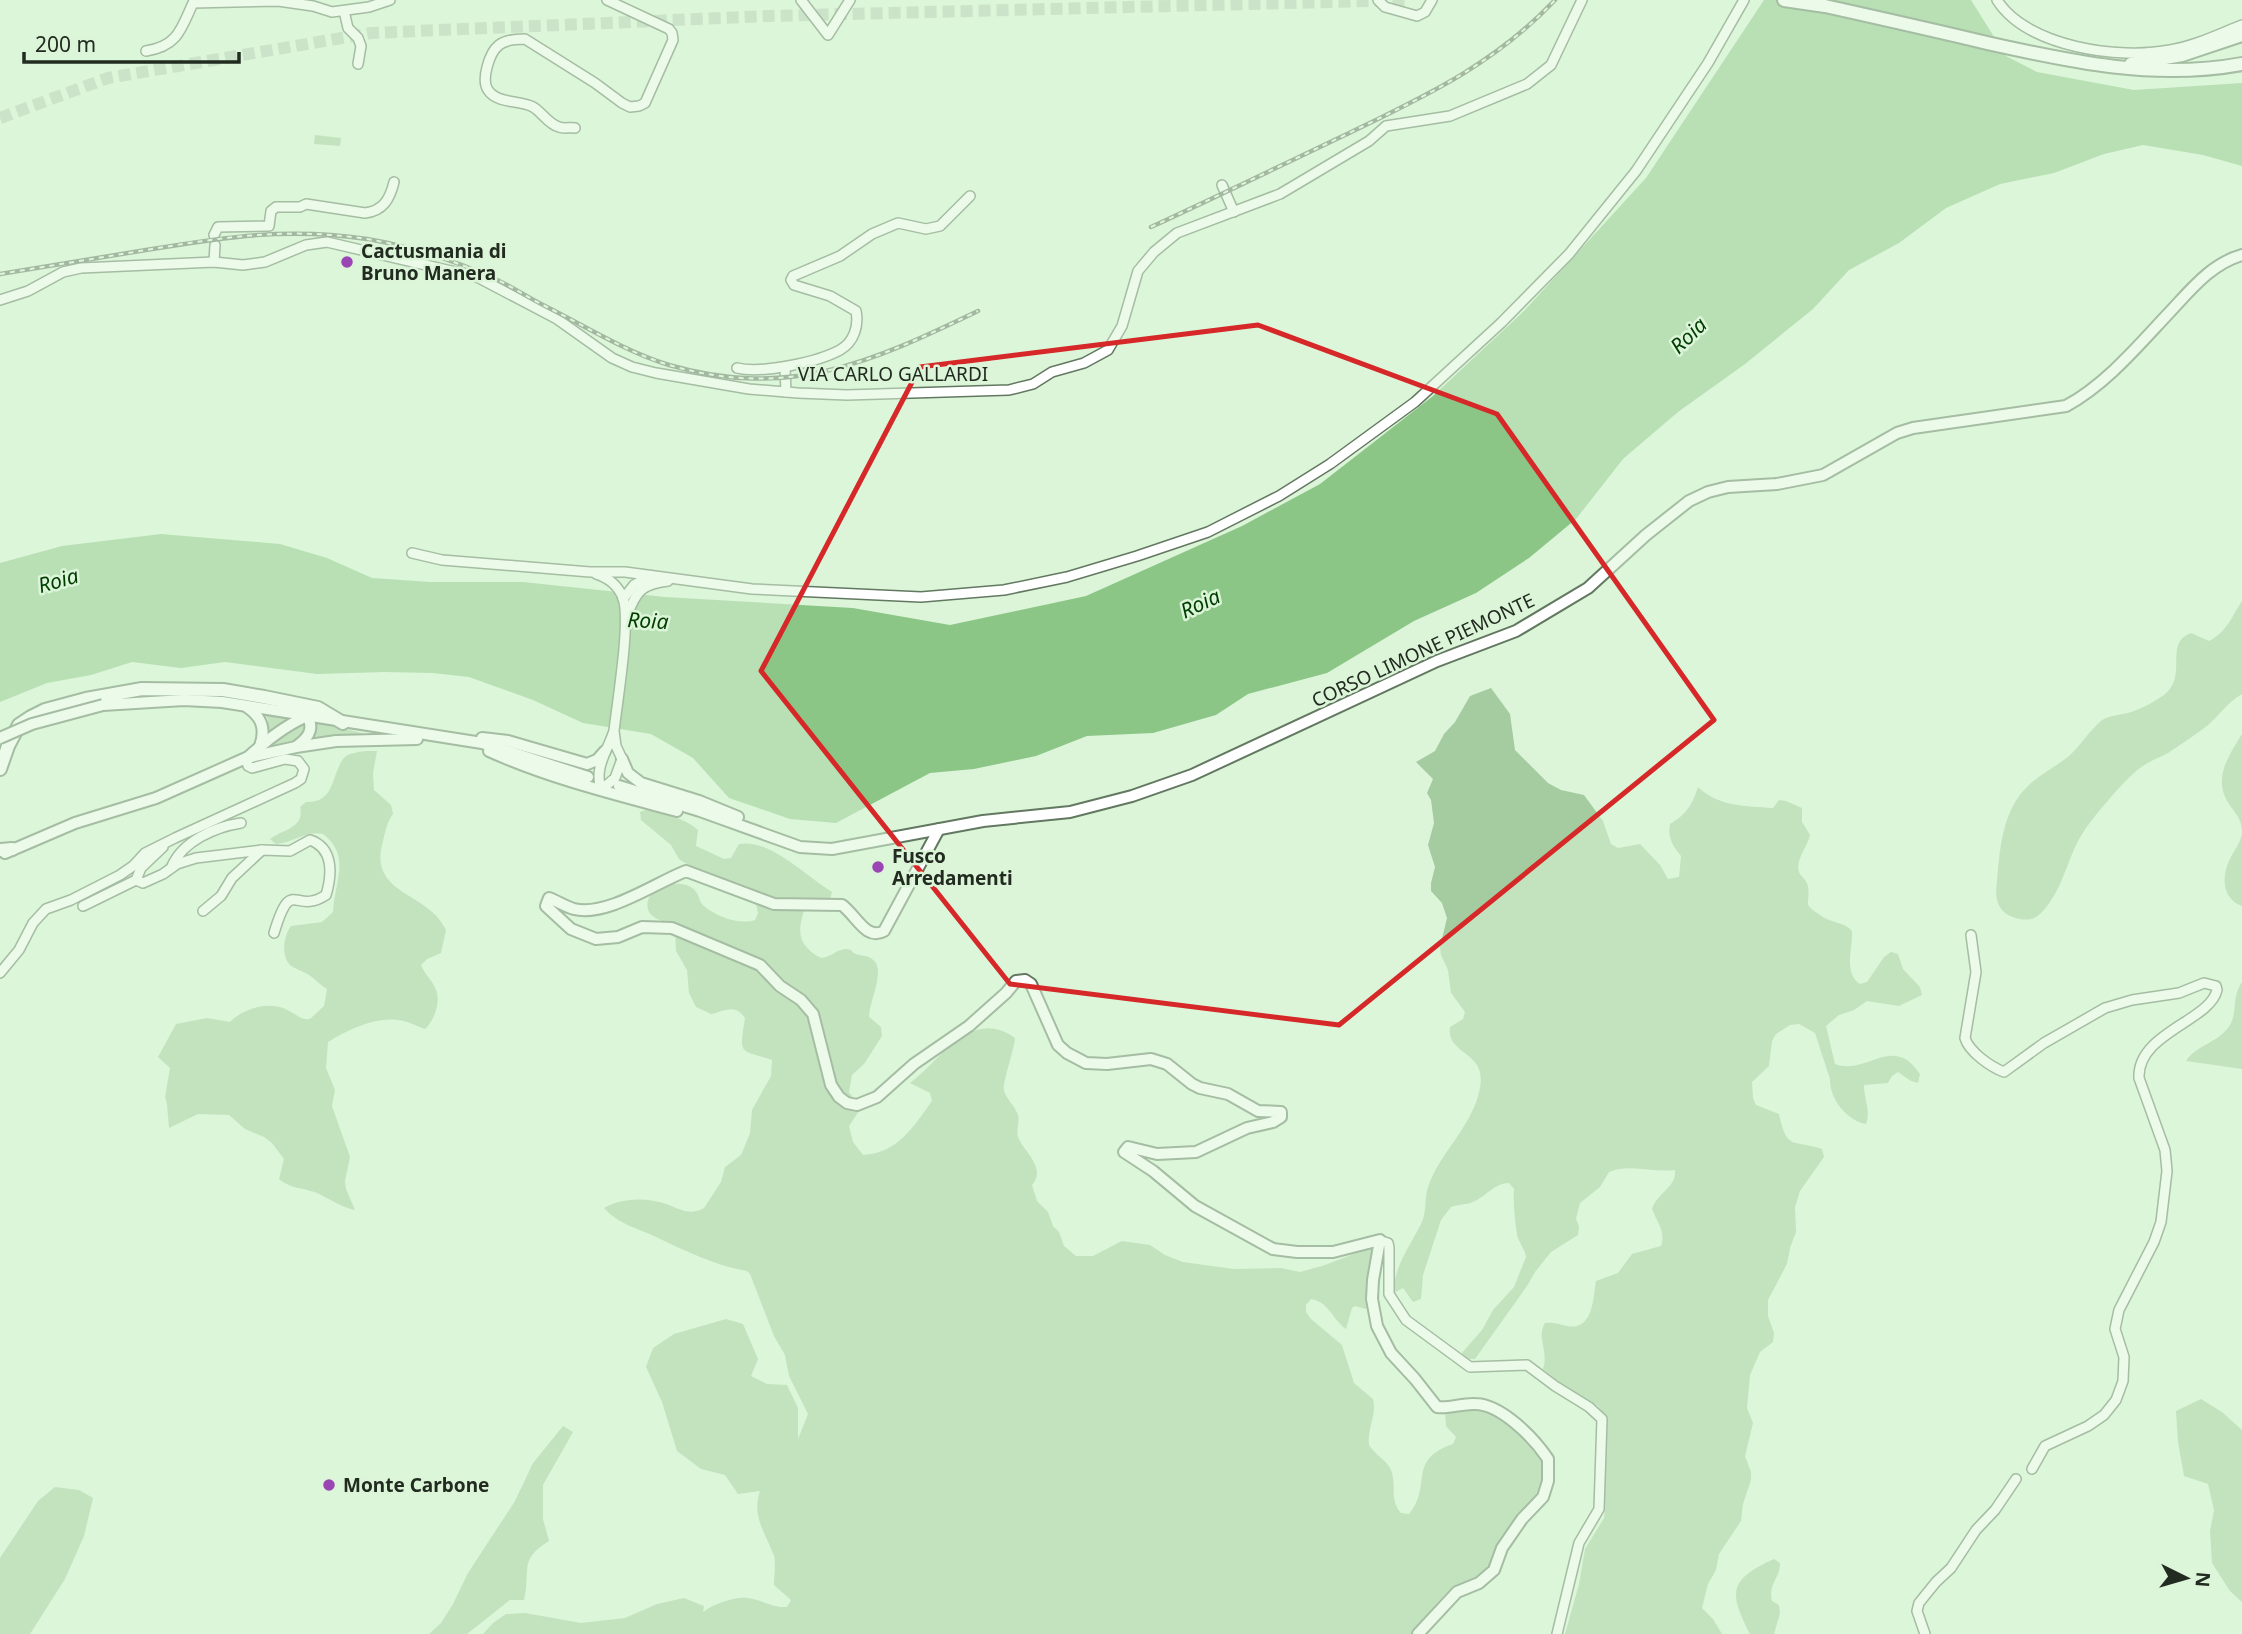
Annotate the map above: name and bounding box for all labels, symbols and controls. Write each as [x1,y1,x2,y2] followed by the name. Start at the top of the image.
[24,21,240,65] scale bar
[35,30,96,58] text: 200 m
[361,238,506,286] place label: Cactusmania di Bruno Manera
[339,254,355,270] marker: Cactusmania di Bruno Manera
[1663,311,1713,359] water label: Roia
[798,361,988,387] street label: VIA CARLO GALLARDI
[34,561,82,599] water label: Roia
[1175,582,1225,624] water label: Roia
[1307,587,1539,713] street label: CORSO LIMONE PIEMONTE
[627,605,669,635] water label: Roia
[892,843,1013,891] place label: Fusco Arredamenti
[870,859,886,875] marker: Fusco Arredamenti
[343,1472,489,1498] place label: Monte Carbone
[321,1477,337,1493] marker: Monte Carbone
[2151,1543,2221,1613] north arrow
[2189,1571,2217,1588] text: N

